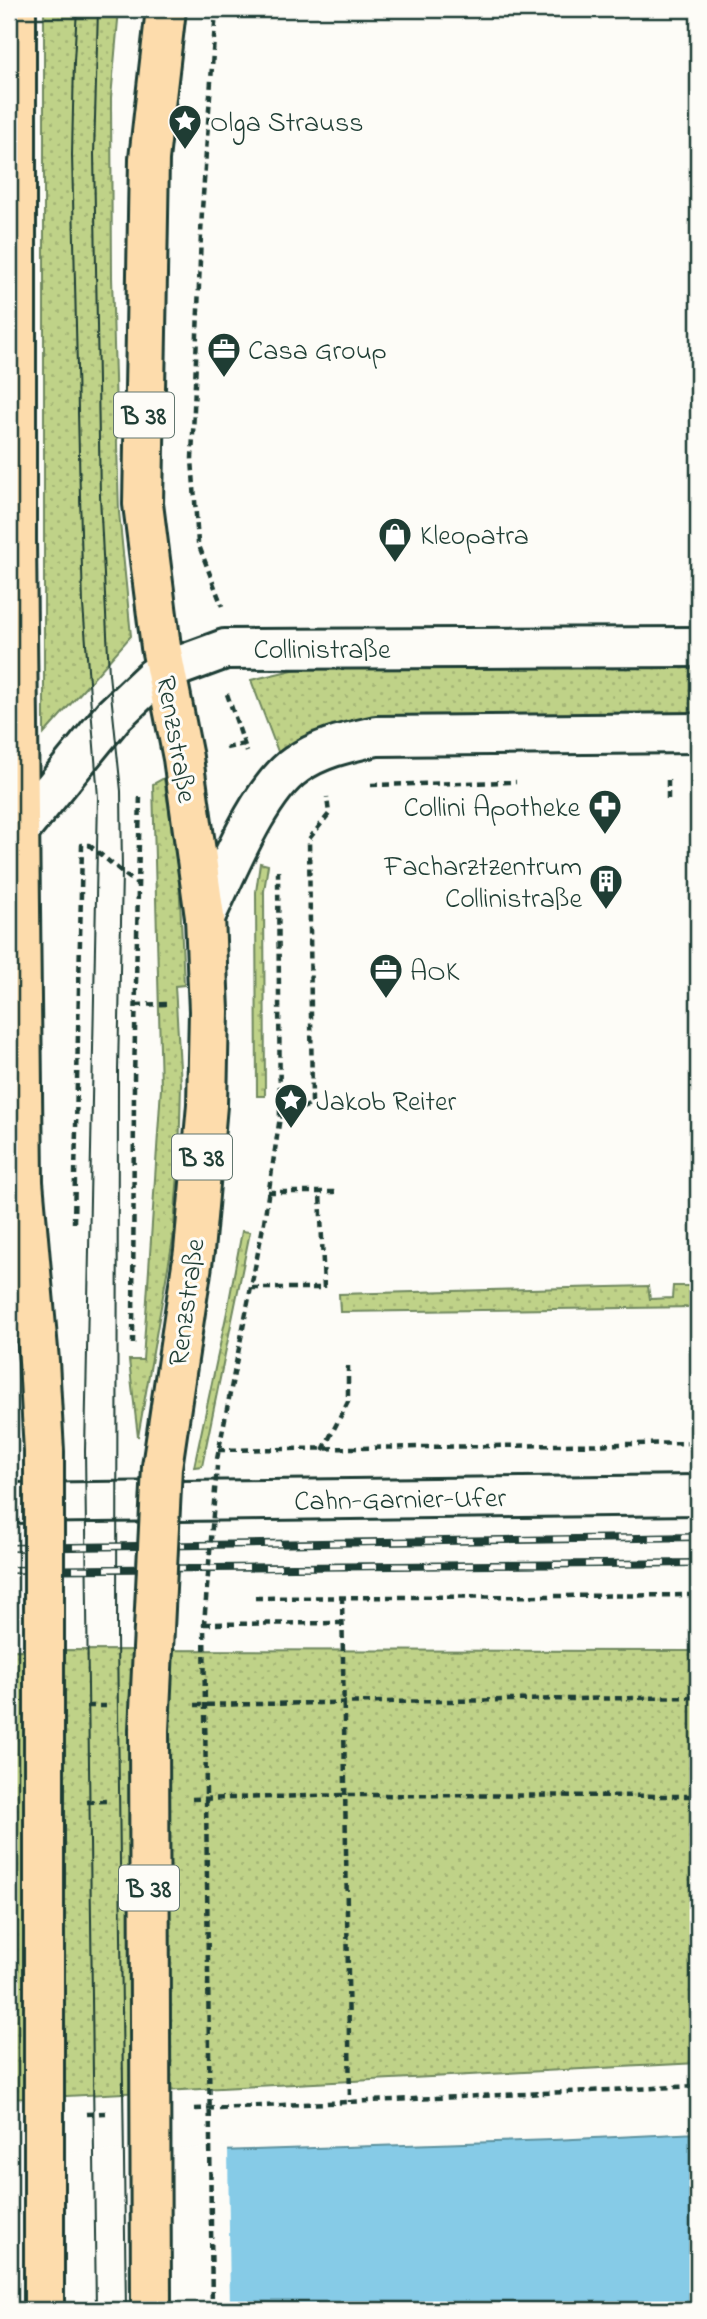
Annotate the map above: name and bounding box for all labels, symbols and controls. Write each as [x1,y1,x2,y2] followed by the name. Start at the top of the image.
[166,102,204,151] place icon: Olga Strauss
[210,104,363,145] place label: Olga Strauss
[205,330,243,379] office icon: Casa Group
[248,332,387,373] place label: Casa Group
[114,392,174,438] road number: B 38
[376,515,414,564] shop icon: Kleopatra
[420,517,529,558] place label: Kleopatra
[253,631,391,672] street label: Collinistraße
[143,673,206,807] street label: Renzstraße
[586,787,624,836] pharmacy icon: Collini Apotheke
[404,789,580,830] place label: Collini Apotheke
[383,848,582,921] place label: Facharztzentrum Collinistraße
[587,862,625,911] building icon: Facharztzentrum Collinistraße
[367,951,405,1000] office icon: AOK
[410,953,460,994] place label: AOK
[272,1081,310,1130] place icon: Jakob Reiter
[316,1083,457,1124] place label: Jakob Reiter
[172,1134,232,1180] road number: B 38
[159,1236,218,1369] street label: Renzstraße
[294,1479,507,1524] street label: Cahn-Garnier-Ufer
[119,1866,179,1910] road number: B 38

